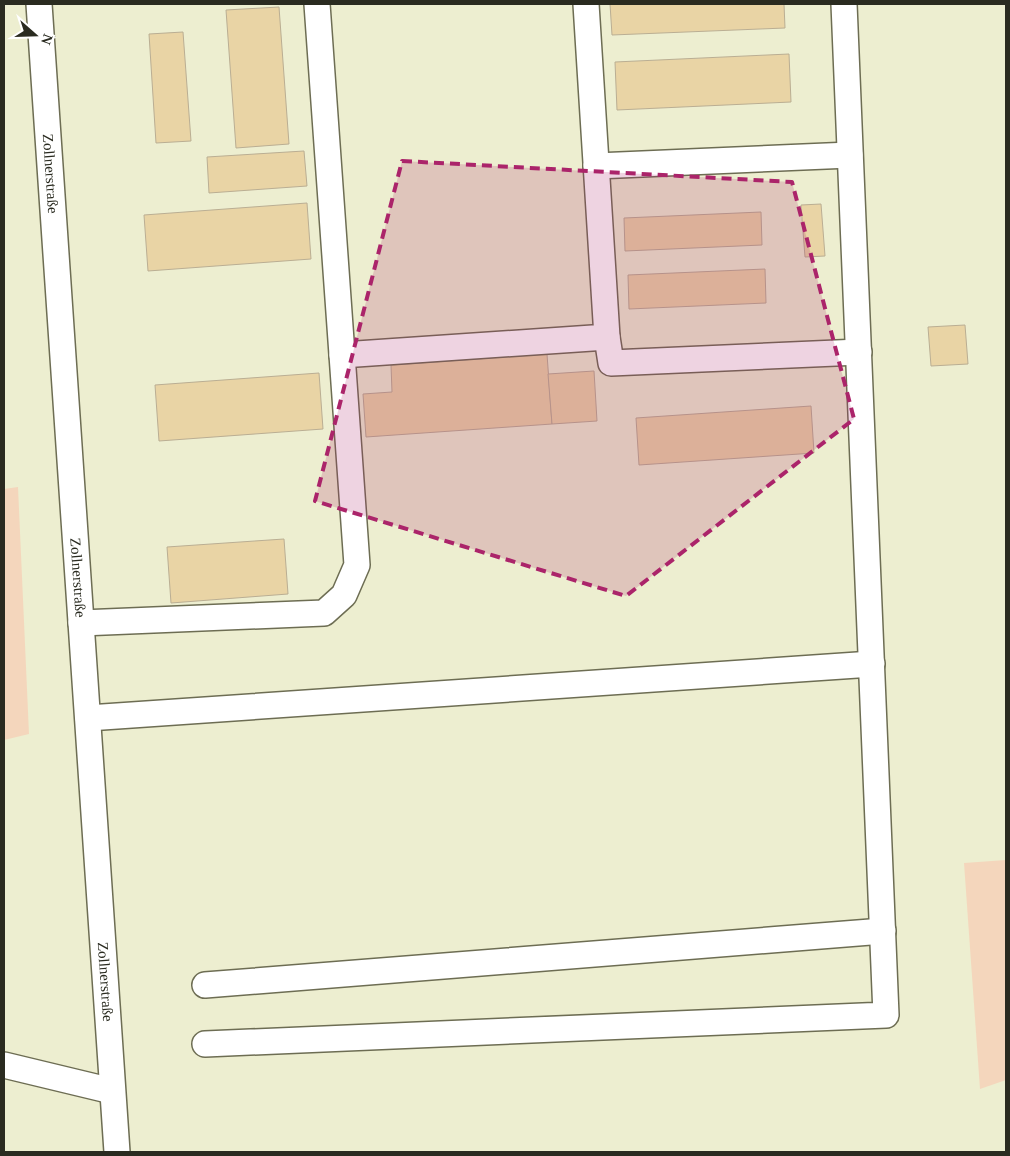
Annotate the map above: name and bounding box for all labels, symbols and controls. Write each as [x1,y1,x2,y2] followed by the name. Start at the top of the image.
[10,10,60,60] north arrow
[38,32,56,47] text: N
[40,133,61,214] street label: Zollnerstraße
[67,537,89,618] street label: Zollnerstraße
[95,941,116,1023] street label: Zollnerstraße

